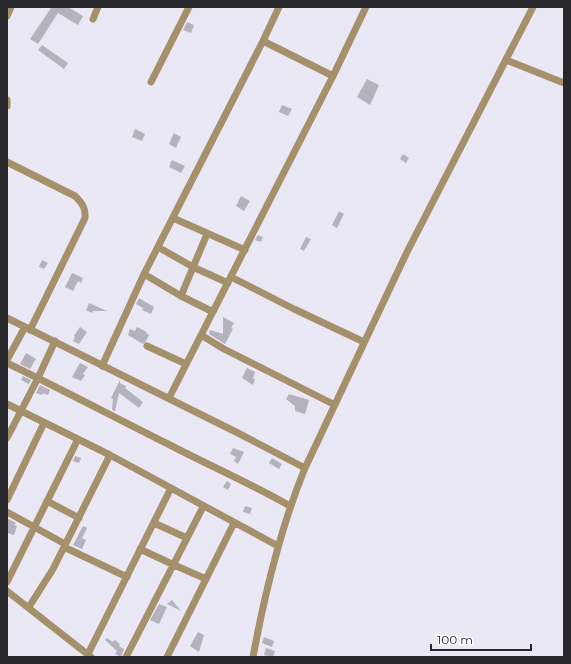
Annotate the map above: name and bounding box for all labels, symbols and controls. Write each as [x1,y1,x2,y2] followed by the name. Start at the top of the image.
[431,626,531,652] scale bar
[437,632,473,647] text: 100 m

